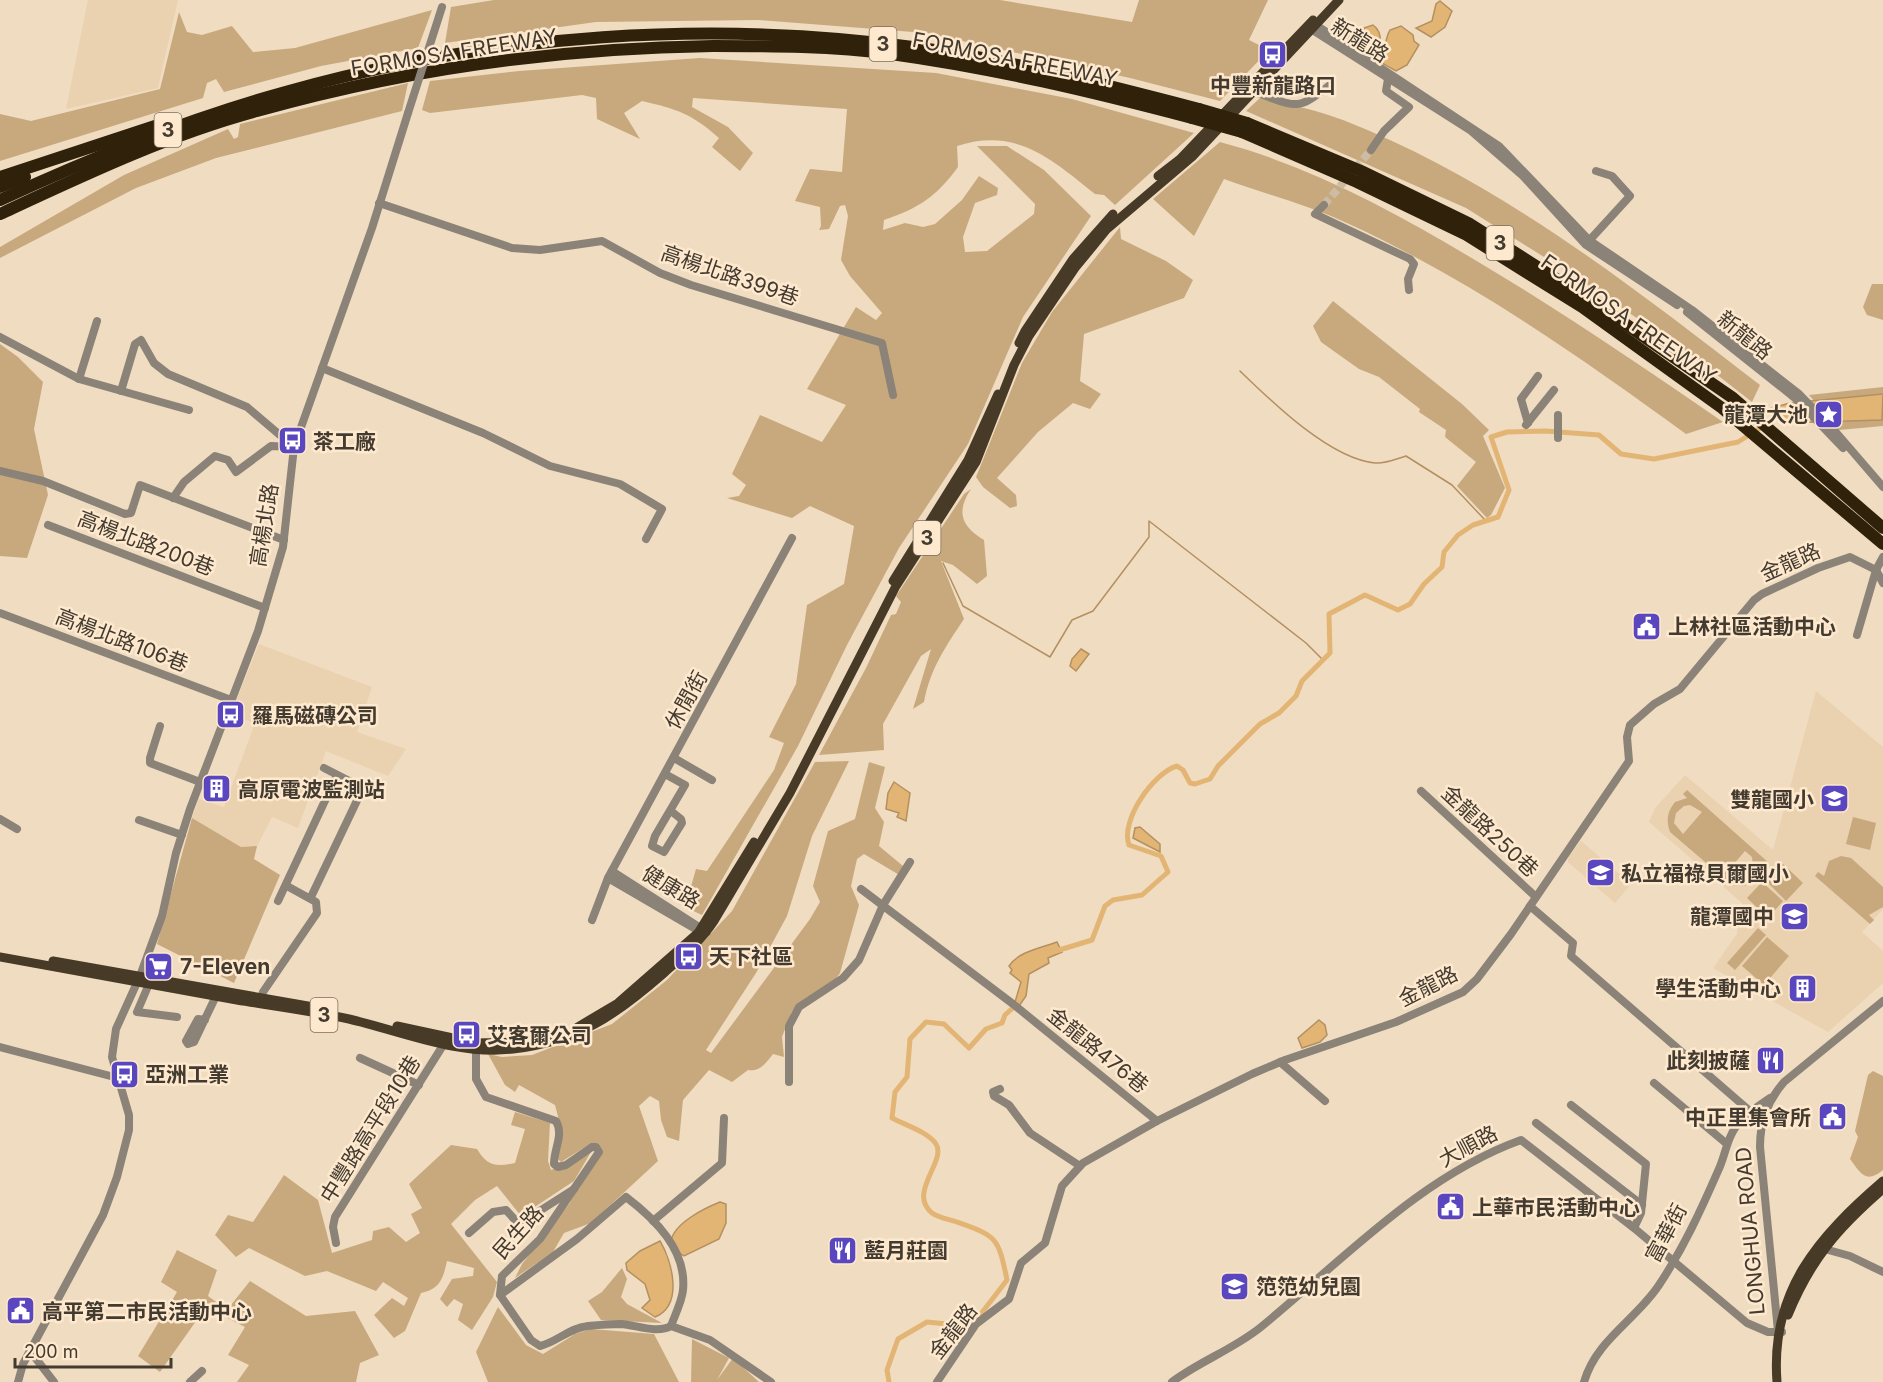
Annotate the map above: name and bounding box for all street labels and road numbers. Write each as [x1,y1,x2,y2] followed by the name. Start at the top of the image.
[1327,13,1393,67] street label: 新龍路
[349,23,559,81] street label: FORMOSA FREEWAY
[870,27,896,61] road number: 3
[910,27,1120,91] street label: FORMOSA FREEWAY
[154,113,182,147] road number: 3
[1486,226,1514,260] road number: 3
[658,240,802,310] street label: 高楊北路399巷
[1536,249,1722,389] street label: FORMOSA FREEWAY
[1713,305,1777,365] street label: 新龍路
[245,482,283,568] street label: 高楊北路
[74,505,218,581] street label: 高楊北路200巷
[914,521,940,555] road number: 3
[1756,538,1824,586] street label: 金龍路
[52,603,192,677] street label: 高楊北路106巷
[660,666,712,734] street label: 休閒街
[1437,780,1543,882] street label: 金龍路250巷
[638,860,704,914] street label: 健康路
[1394,961,1462,1011] street label: 金龍路
[310,998,338,1032] road number: 3
[1043,1002,1153,1098] street label: 金龍路476巷
[315,1051,425,1207] street label: 中豐路高平段10巷
[1434,1120,1502,1172] street label: 大順路
[1730,1146,1770,1316] street label: LONGHUA ROAD
[1640,1199,1692,1267] street label: 富華街
[488,1200,548,1264] street label: 民生路
[924,1298,982,1364] street label: 金龍路

